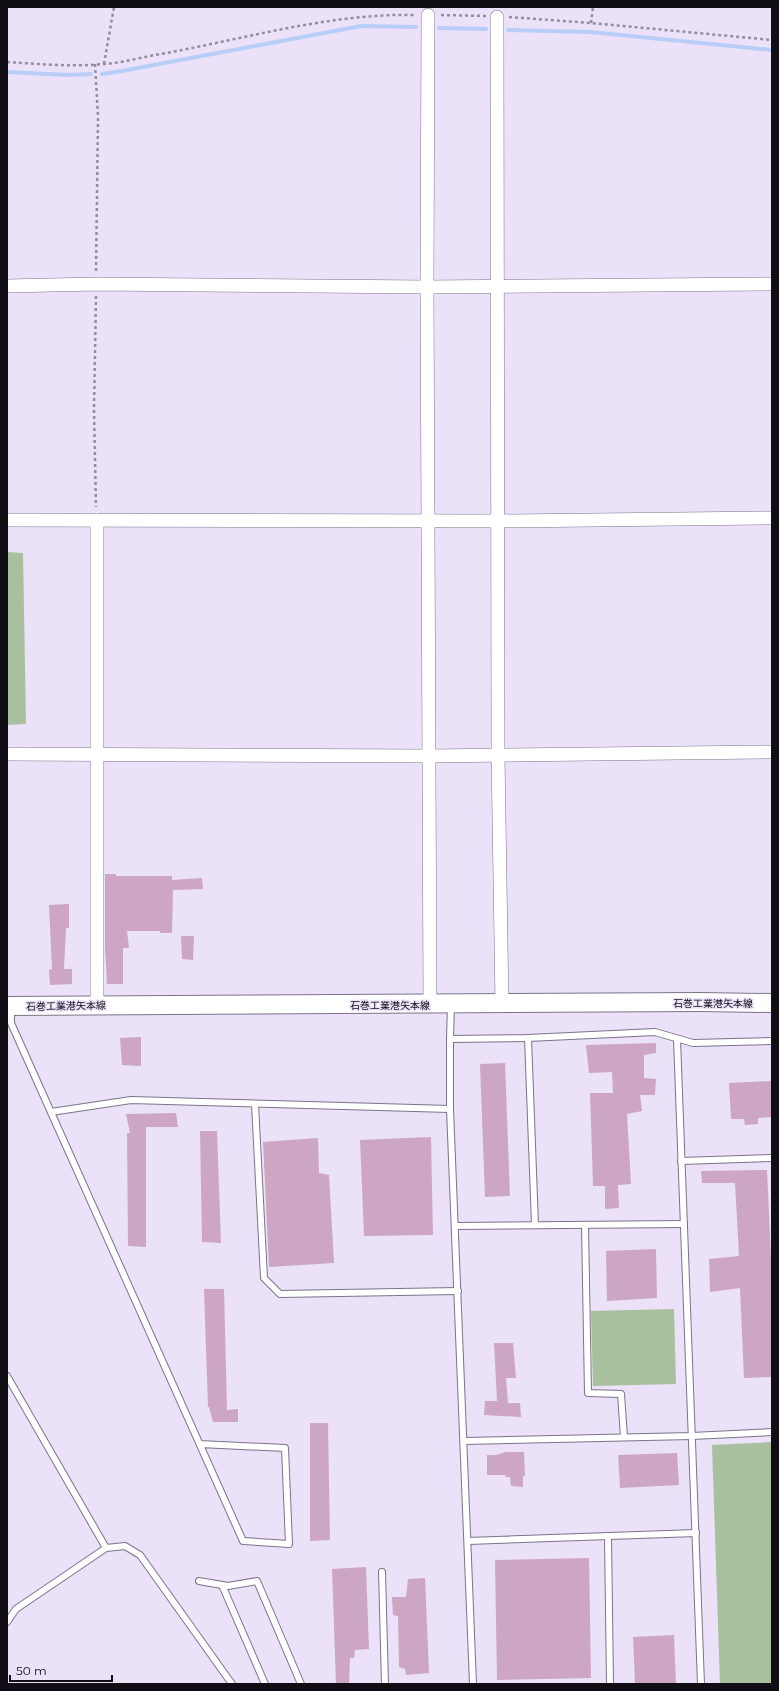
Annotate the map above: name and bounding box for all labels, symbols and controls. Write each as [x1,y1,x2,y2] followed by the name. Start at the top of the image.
[673,997,753,1010] street label: 石巻工業港矢本線
[26,999,106,1013] street label: 石巻工業港矢本線
[350,999,430,1012] street label: 石巻工業港矢本線
[10,1657,112,1683] scale bar
[16,1663,47,1678] text: 50 m

